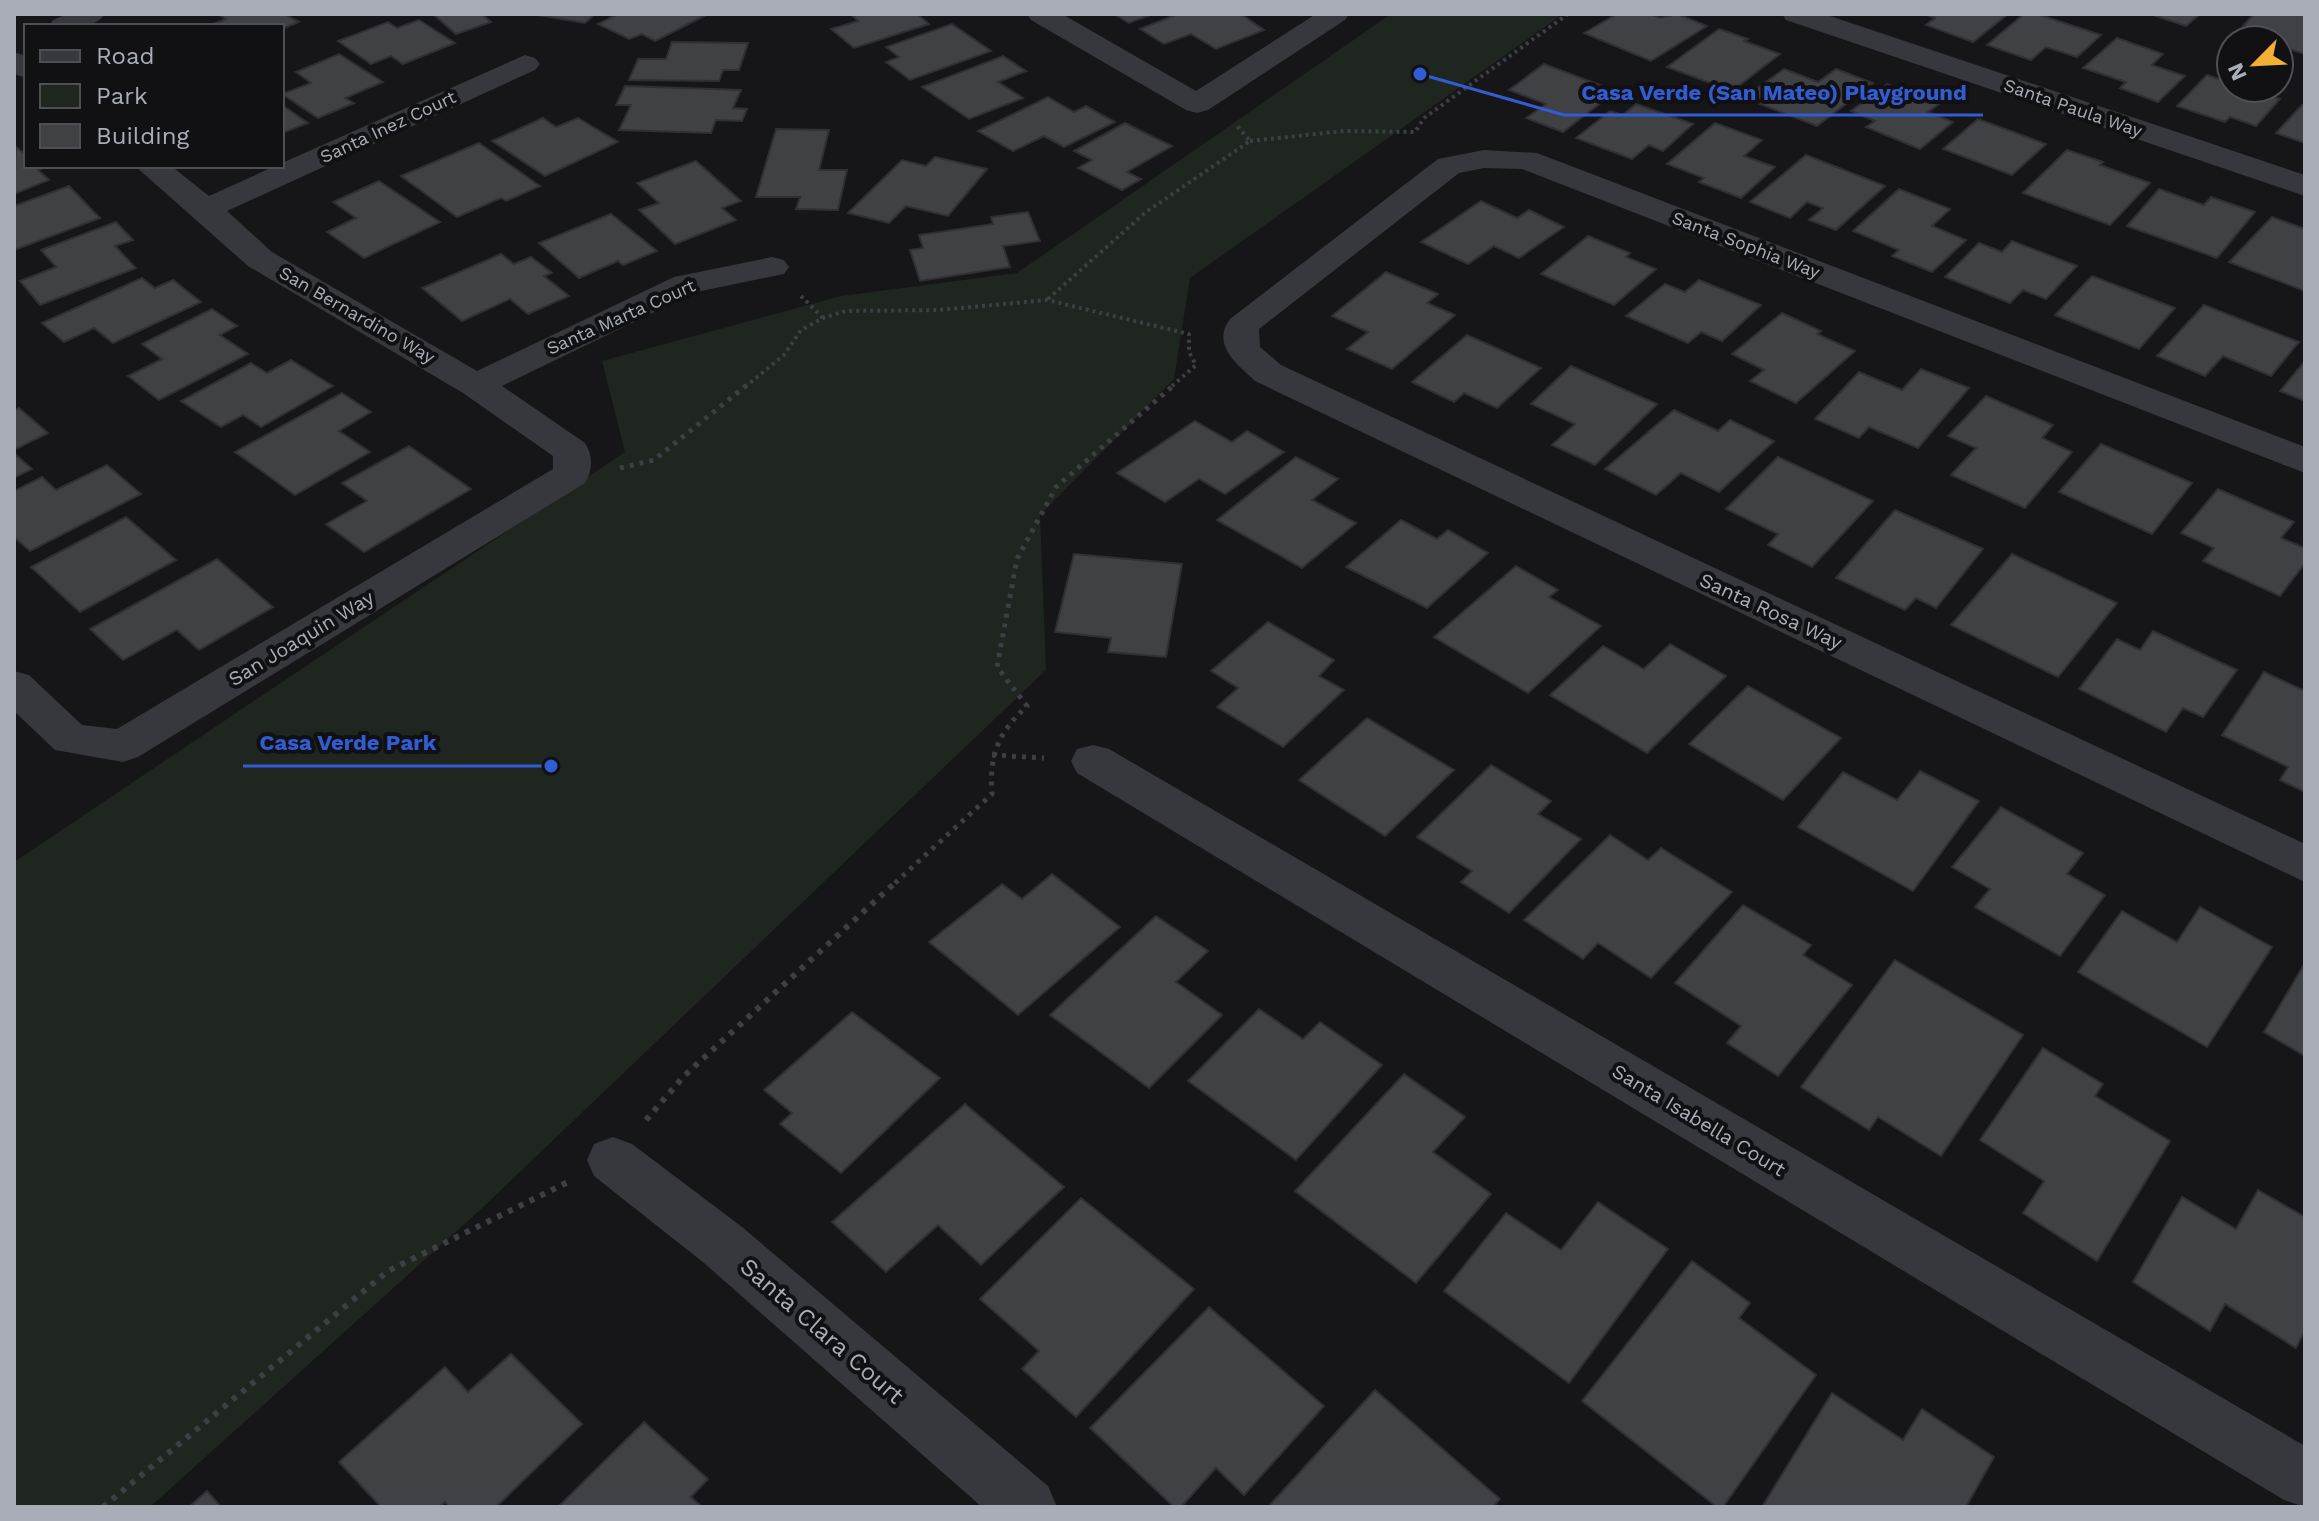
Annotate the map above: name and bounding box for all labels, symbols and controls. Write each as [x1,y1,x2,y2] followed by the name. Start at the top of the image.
[24,24,284,168] legend
[2215,24,2295,104] north arrow
[96,42,155,70] text: Road
[2222,59,2252,84] text: N
[1564,69,1983,115] callout: Casa Verde (San Mateo) Playground
[2001,74,2146,141] street label: Santa Paula Way
[1581,80,1967,105] text: Casa Verde (San Mateo) Playground
[96,82,148,110] text: Park
[317,86,459,167] street label: Santa Inez Court
[96,122,189,150] text: Building
[1669,207,1824,283] street label: Santa Sophia Way
[276,261,439,368] street label: San Bernardino Way
[543,274,699,359] street label: Santa Marta Court
[1696,567,1847,655] street label: Santa Rosa Way
[224,585,379,691] street label: San Joaquin Way
[243,720,452,766] callout: Casa Verde Park
[260,730,437,755] text: Casa Verde Park
[1608,1059,1791,1182] street label: Santa Isabella Court
[734,1252,910,1410] street label: Santa Clara Court

